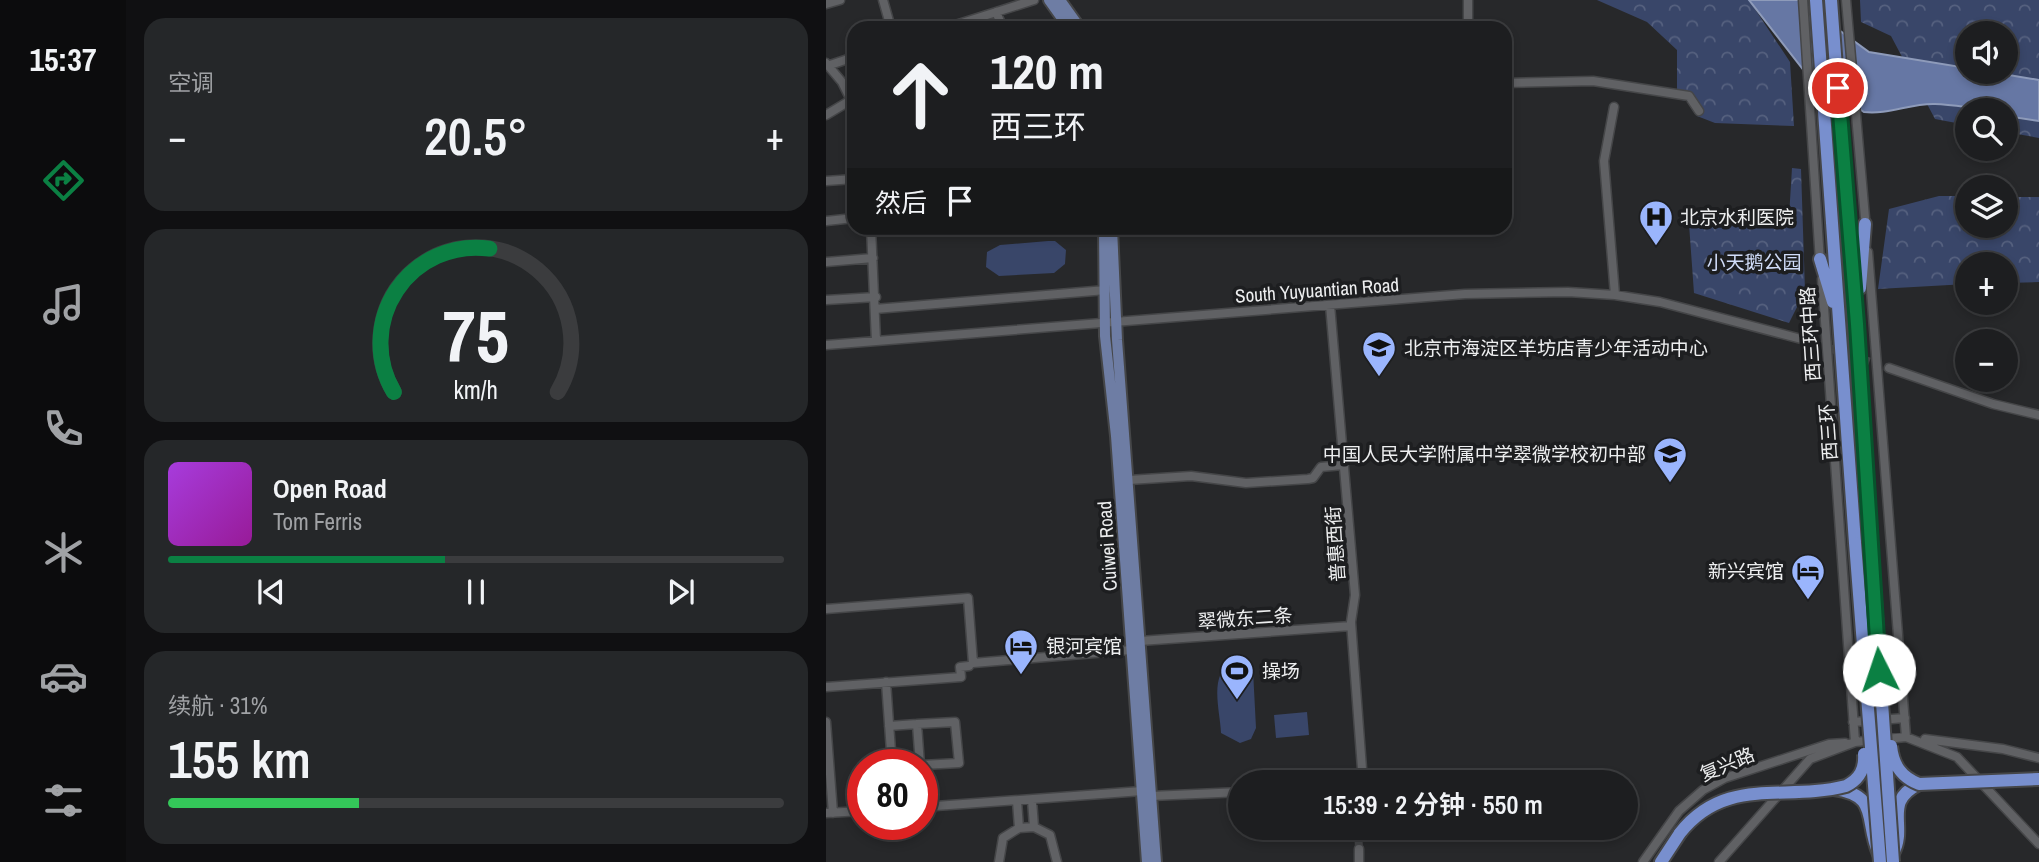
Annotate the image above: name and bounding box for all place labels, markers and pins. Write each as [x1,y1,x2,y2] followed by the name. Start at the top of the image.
[1808,58,1868,118] pin
[1637,198,1675,247] hospital icon: 北京水利医院
[1680,204,1794,230] place label: 北京水利医院
[1360,329,1398,378] school or university icon: 北京市海淀区羊坊店青少年活动中心
[1404,335,1708,361] place label: 北京市海淀区羊坊店青少年活动中心
[1651,435,1689,484] school or university icon: 中国人民大学附属中学翠微学校初中部
[1323,441,1646,467] place label: 中国人民大学附属中学翠微学校初中部
[1789,552,1827,601] hotel icon: 新兴宾馆
[1708,558,1784,584] place label: 新兴宾馆
[1002,627,1040,676] hotel icon: 银河宾馆
[1046,633,1122,659] place label: 银河宾馆
[1218,652,1256,701] sports icon: 操场
[1262,658,1300,684] place label: 操场

